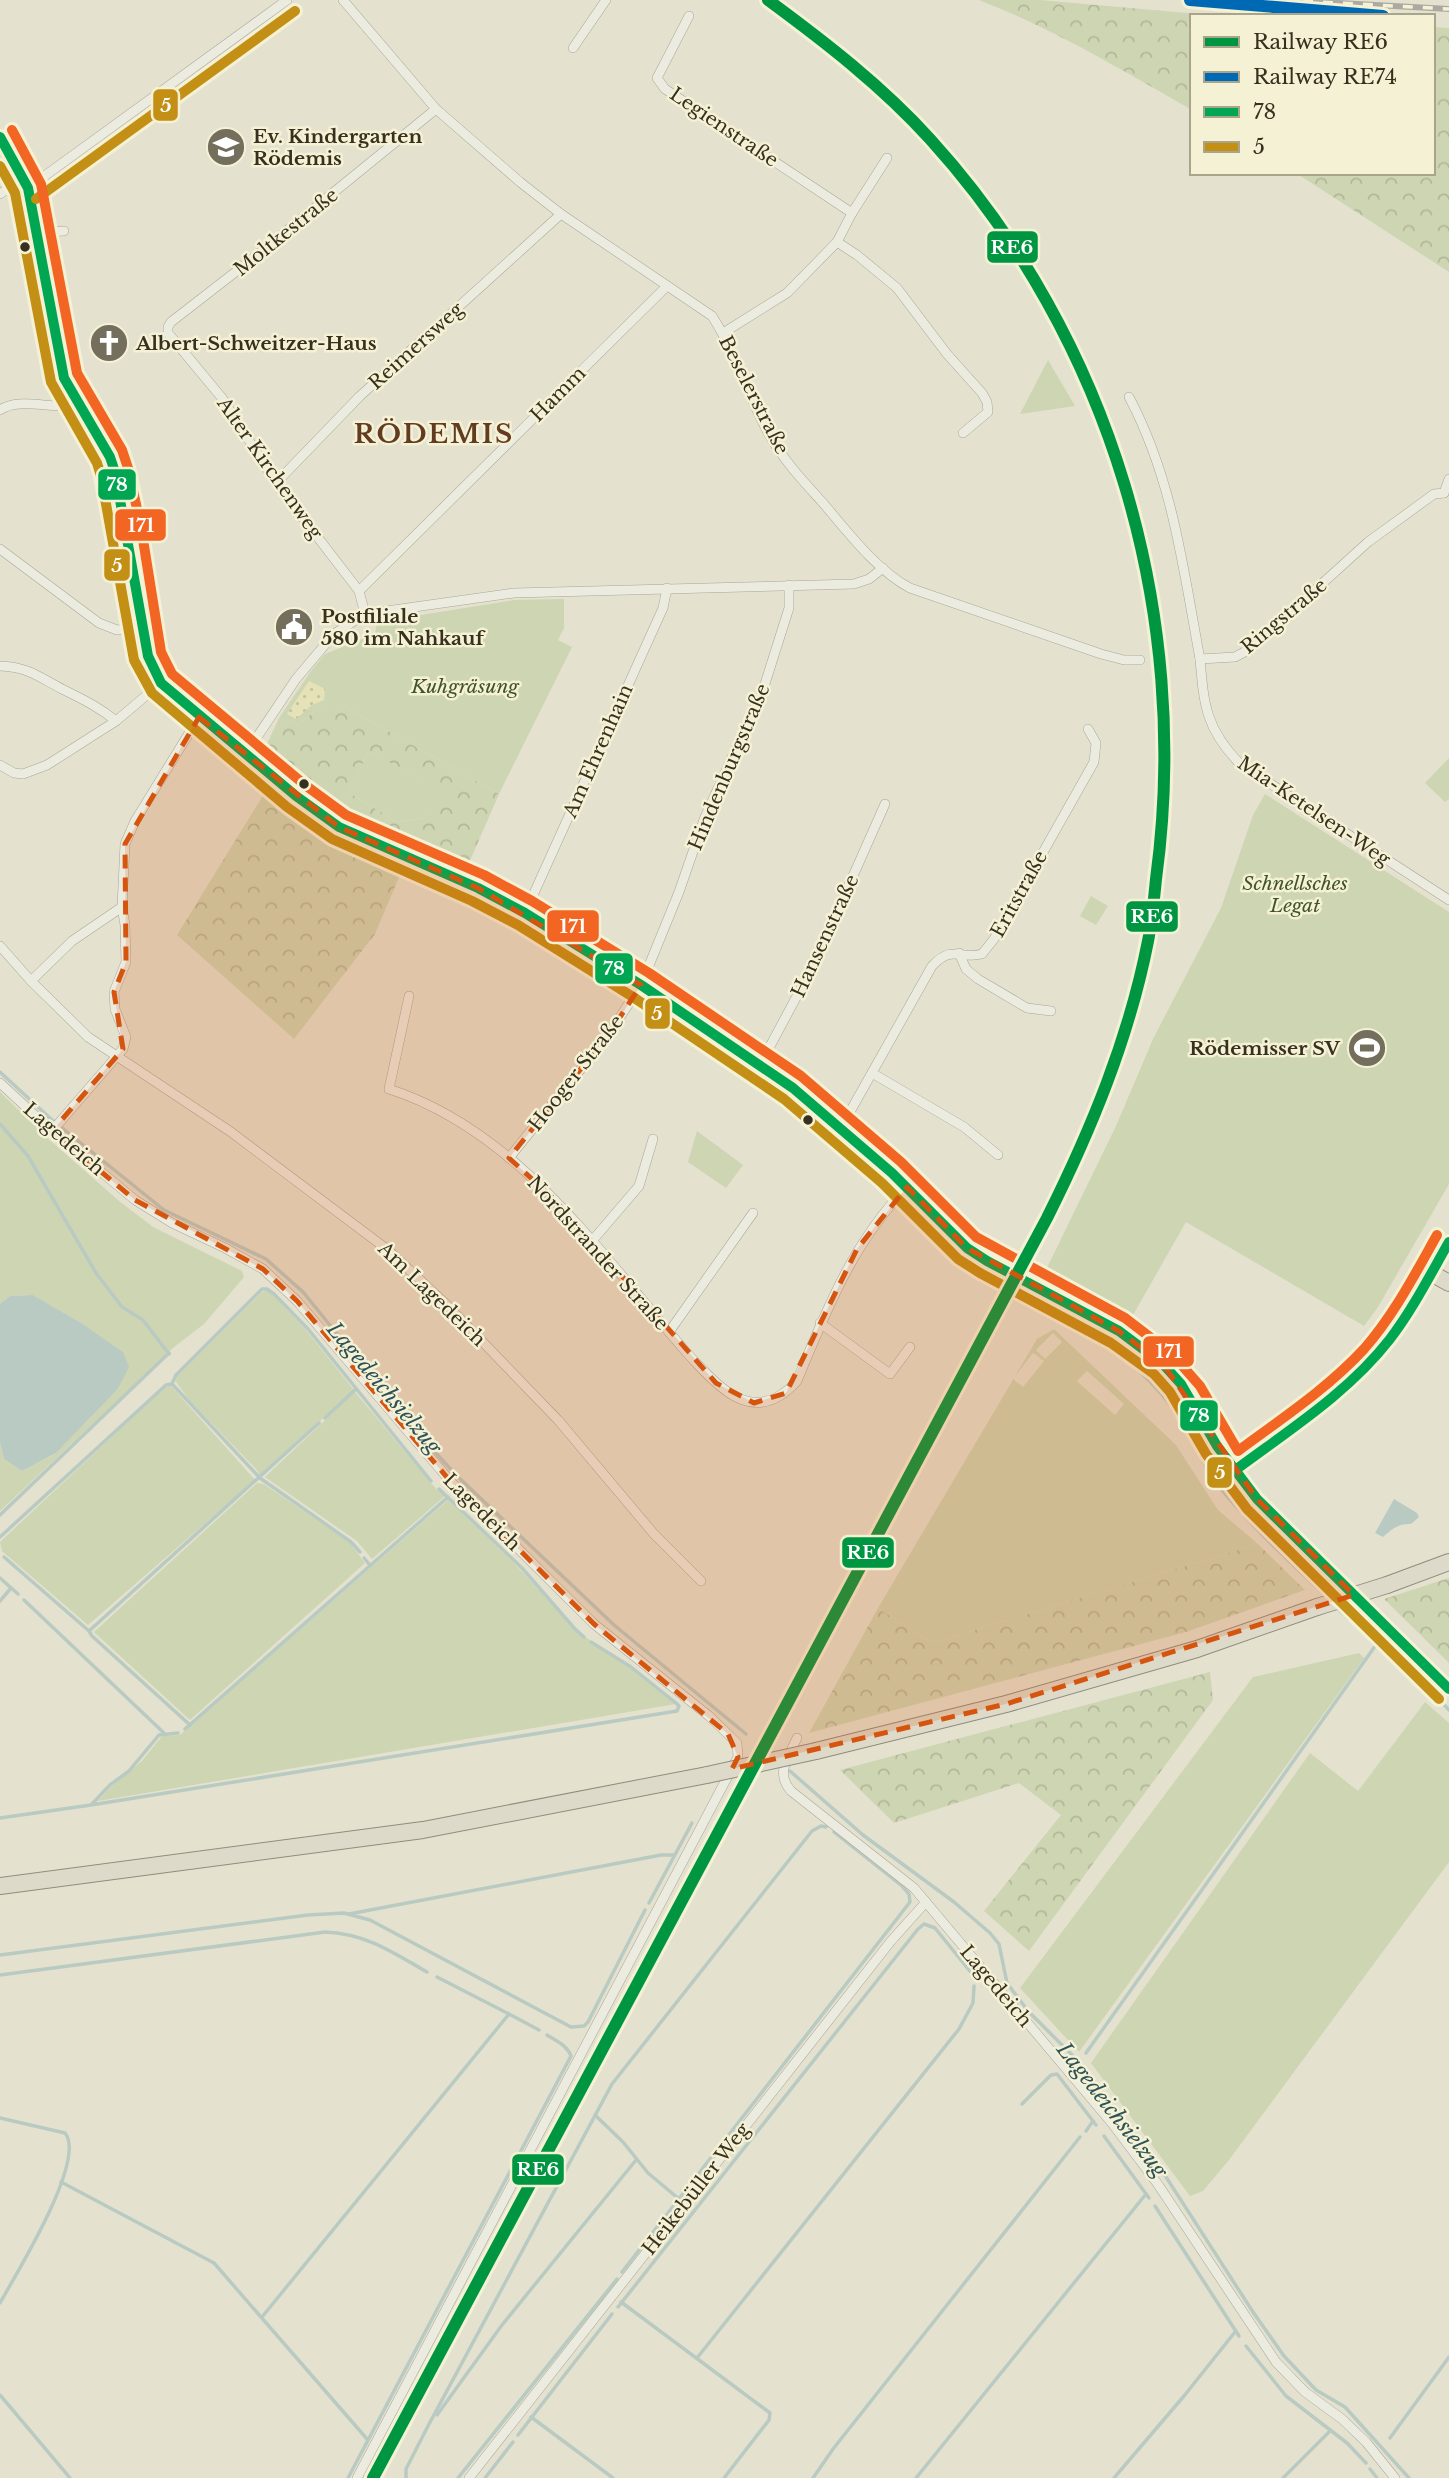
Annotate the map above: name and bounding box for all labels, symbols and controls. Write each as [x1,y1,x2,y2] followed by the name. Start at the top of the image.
[1190,14,1435,175] legend
[1253,29,1388,55] text: Railway RE6
[1253,64,1397,90] text: Railway RE74
[665,82,783,172] street label: Legienstraße
[152,88,179,122] line badge: 5
[160,94,172,117] text: 5
[1253,99,1276,125] text: 78
[253,125,422,170] place label: Ev. Kindergarten Rödemis
[205,126,247,168] school or university icon: Ev. Kindergarten Rödemis
[1253,134,1265,160] text: 5
[229,183,343,281] street label: Moltkestraße
[986,230,1039,264] line badge: RE6
[991,236,1033,259] text: RE6
[18,240,32,254] unlabelled marker
[364,297,468,394] street label: Reimersweg
[88,322,130,364] church icon: Albert-Schweitzer-Haus
[135,332,377,355] place label: Albert-Schweitzer-Haus
[714,332,794,458] street label: Beselerstraße
[526,362,590,426] street label: Hamm
[212,392,328,544] street label: Alter Kirchenweg
[354,418,514,450] district label: RÖDEMIS
[97,468,137,501] line badge: 78
[106,473,128,496] text: 78
[114,508,167,542] line badge: 171
[128,514,154,537] text: 171
[103,548,131,582] line badge: 5
[111,554,123,577] text: 5
[1236,573,1332,659] street label: Ringstraße
[321,605,486,650] place label: Postfiliale 580 im Nahkauf
[273,606,315,648] public building icon: Postfiliale 580 im Nahkauf
[410,675,520,698] park label: Kuhgräsung
[683,680,775,854] street label: Hindenburgstraße
[558,681,638,822] street label: Am Ehrenhain
[1233,751,1395,871] street label: Mia-Ketelsen-Weg
[297,777,311,791] unlabelled marker
[986,847,1052,941] street label: Eritstraße
[786,871,864,1001] street label: Hansenstraße
[1242,872,1348,917] park label: Schnellsches Legat
[1125,900,1179,933] line badge: RE6
[1131,905,1173,928] text: RE6
[546,909,600,943] line badge: 171
[560,915,586,938] text: 171
[594,952,634,985] line badge: 78
[603,957,625,980] text: 78
[644,997,671,1030] line badge: 5
[651,1002,663,1025] text: 5
[524,1010,628,1136] street label: Hooger Straße
[1346,1027,1388,1069] sports icon: Rödemisser SV
[1189,1037,1341,1060] place label: Rödemisser SV
[19,1098,109,1180] street label: Lagedeich
[801,1113,815,1127] unlabelled marker
[523,1171,673,1335] street label: Nordstrander Straße
[373,1236,491,1351] street label: Am Lagedeich
[320,1316,448,1461] water label: Lagedeichsielzug
[1142,1335,1195,1368] line badge: 171
[1156,1340,1182,1363] text: 171
[1179,1399,1219,1432] line badge: 78
[1188,1404,1210,1427] text: 78
[1206,1456,1233,1489] line badge: 5
[1214,1461,1226,1484] text: 5
[439,1469,525,1555] street label: Lagedeich
[841,1536,895,1569] line badge: RE6
[847,1541,889,1564] text: RE6
[955,1940,1037,2032] street label: Lagedeich
[1050,2036,1174,2184] water label: Lagedeichsielzug
[637,2118,755,2260] street label: Heikebüller Weg
[511,2153,565,2186] line badge: RE6
[517,2158,559,2181] text: RE6

